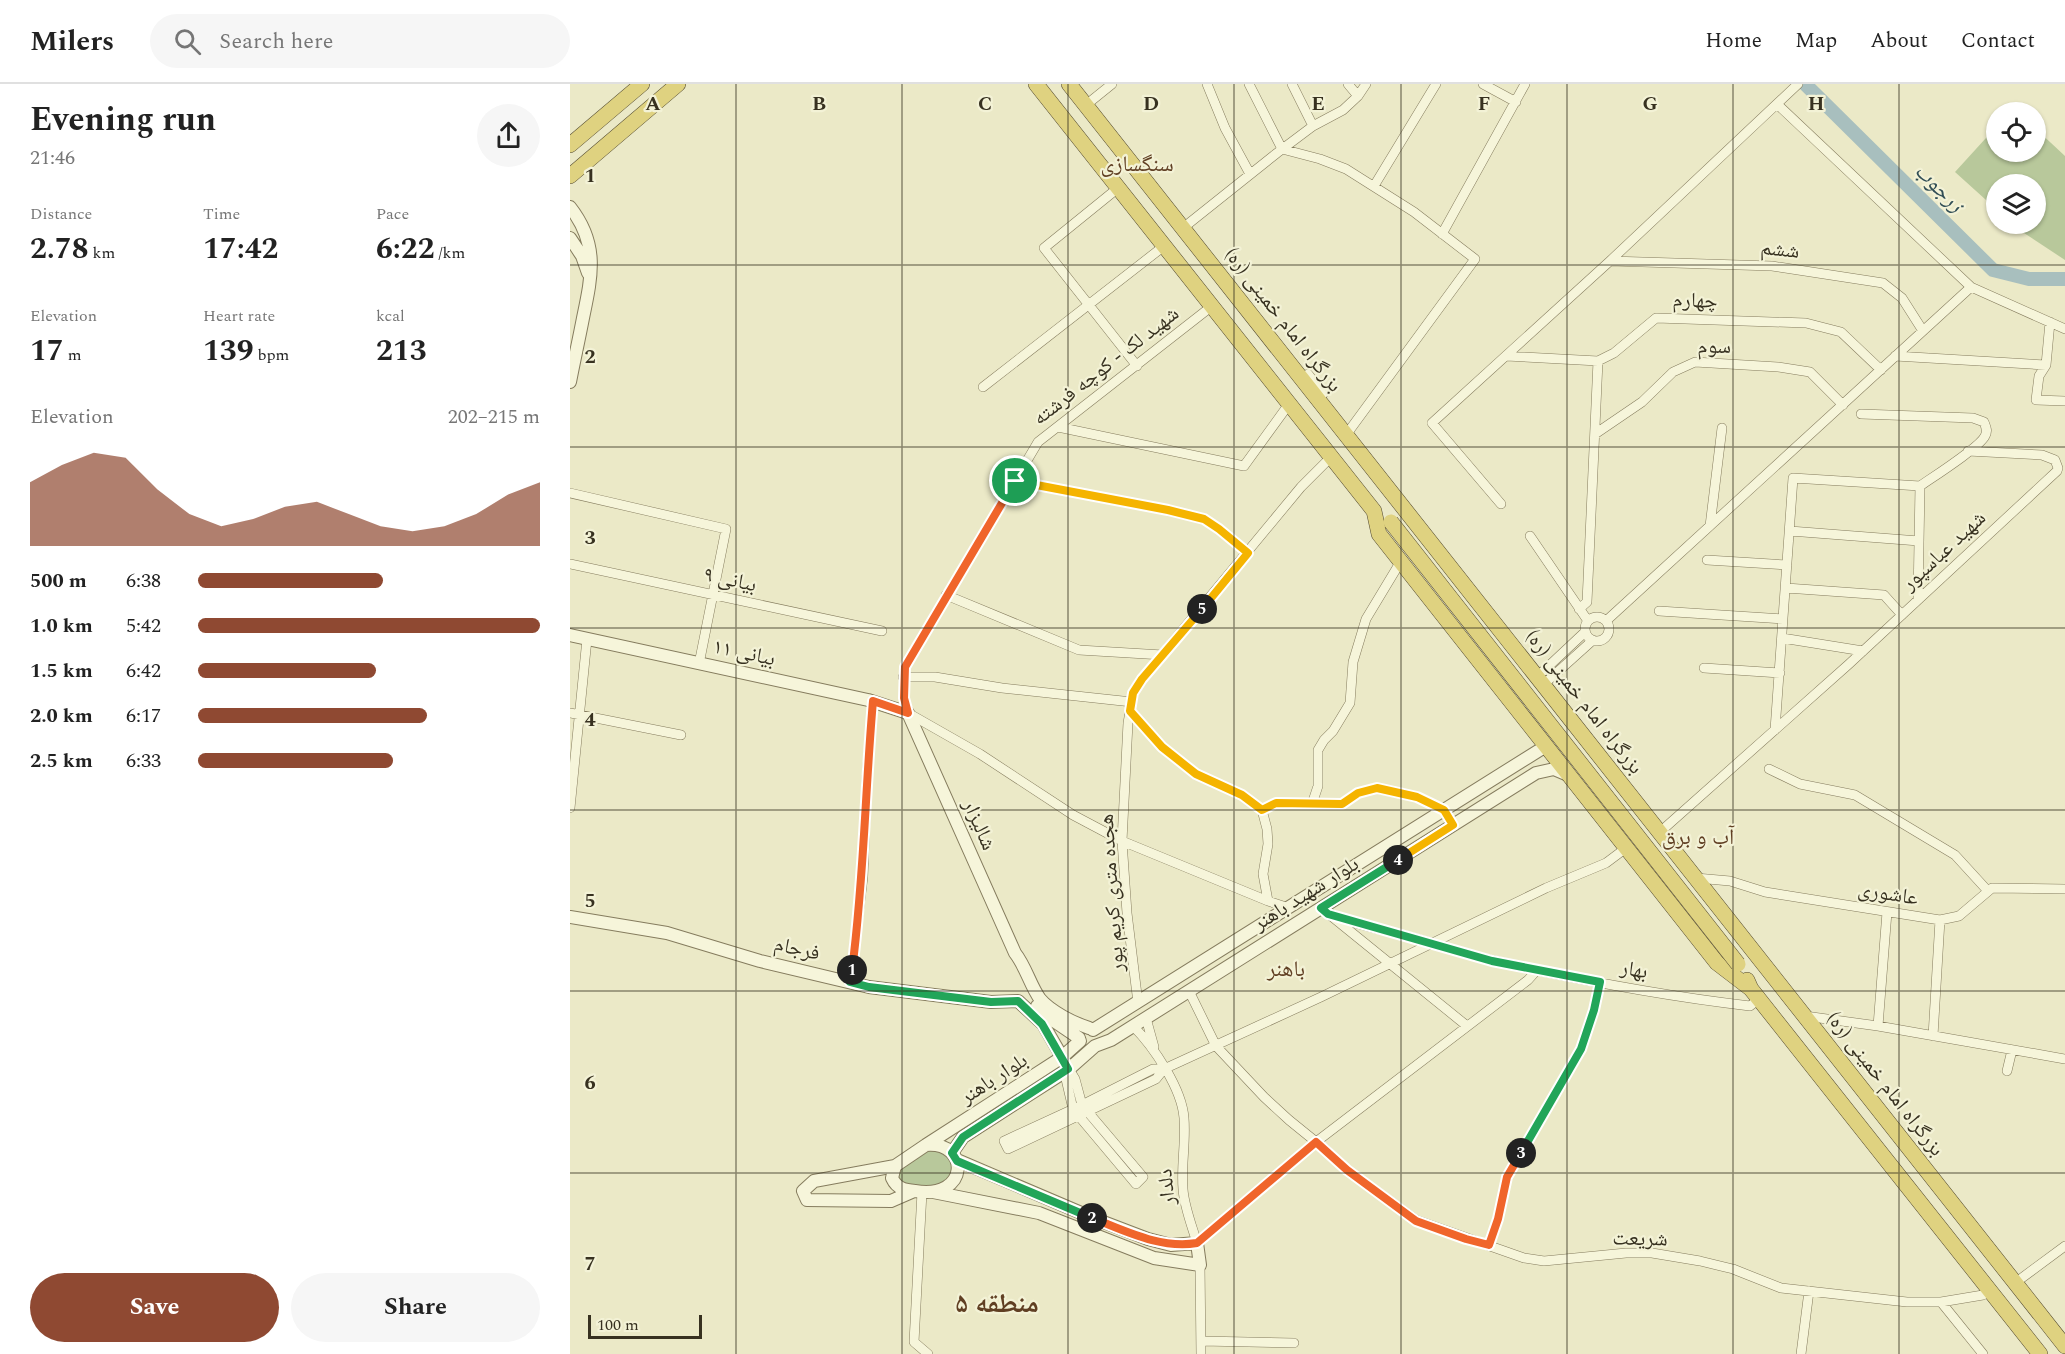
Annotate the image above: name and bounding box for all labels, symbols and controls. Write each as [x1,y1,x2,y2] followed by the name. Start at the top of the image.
[150,14,570,68] search box
[30,20,114,63] text: Milers
[171,25,204,58] icon: search
[219,25,333,58] text: Search here
[1705,25,1762,57] text: Home
[1795,25,1837,57] text: Map
[1870,25,1928,57] text: About
[1961,25,2035,57] text: Contact
[645,89,661,119] text: A
[812,89,826,119] text: B
[978,89,992,119] text: C
[1143,89,1159,119] text: D
[1311,89,1325,119] text: E
[1478,89,1490,119] text: F
[1642,89,1658,119] text: G
[1808,89,1824,119] text: H
[30,95,216,145] text: Evening run
[1986,102,2046,234] map controls
[1986,102,2046,162] button: locate
[477,104,540,167] button: share
[30,143,75,173] text: 21:46
[1100,148,1174,181] district label: سنگسازی
[1907,156,1973,222] water label: زرجوب
[584,161,596,191] text: 1
[1986,174,2046,234] button: layers
[30,202,92,226] text: Distance
[203,202,240,226] text: Time
[376,202,409,226] text: Pace
[30,226,89,272] text: 2.78
[203,226,278,272] text: 17:42
[376,226,435,272] text: 6:22
[1759,232,1801,268] street label: ششم
[89,241,115,265] text: km
[435,241,465,265] text: /km
[1216,241,1350,399] street label: بزرگراه امام خمینی (ره)
[1672,284,1718,318] street label: چهارم
[1026,298,1186,434] street label: شهید لک - کوچه فرشته
[30,304,97,328] text: Elevation
[203,304,275,328] text: Heart rate
[376,304,405,328] text: kcal
[30,328,64,374] text: 17
[203,328,254,374] text: 139
[376,328,427,374] text: 213
[1697,331,1731,363] street label: سوم
[584,342,596,372] text: 2
[64,343,81,367] text: m
[254,343,289,367] text: bpm
[30,402,114,432] text: Elevation
[448,402,540,432] text: 202–215 m
[989,455,1040,506] pin
[998,464,1031,497] icon: arrive
[1894,503,1994,600] street label: شهید عباسپور
[584,523,596,553] text: 3
[700,559,760,601] street label: بیانی ۹
[30,566,87,596] text: 500 m
[126,566,161,596] text: 6:38
[1187,594,1217,624] pin: 5
[1198,597,1206,621] text: 5
[30,611,93,641] text: 1.0 km
[126,611,161,641] text: 5:42
[1517,623,1651,781] street label: بزرگراه امام خمینی (ره)
[710,631,778,675] street label: بیانی ۱۱
[30,656,93,686] text: 1.5 km
[126,656,161,686] text: 6:42
[30,701,93,731] text: 2.0 km
[126,701,161,731] text: 6:17
[584,705,596,735] text: 4
[30,746,93,776] text: 2.5 km
[126,746,161,776] text: 6:33
[953,793,1004,856] street label: شالیزار
[1091,813,1134,974] street label: هجده متری کریم پور
[1662,821,1735,854] district label: آب و برق
[1383,845,1413,875] pin: 4
[1394,848,1402,872] text: 4
[1246,849,1365,940] street label: بلوار شهید باهنر
[1856,873,1921,915] street label: عاشوری
[584,886,596,916] text: 5
[771,928,823,970] street label: فرجام
[1617,952,1650,988] street label: بهار
[1266,953,1305,986] district label: باهنر
[837,955,867,985] pin: 1
[848,958,856,982] text: 1
[1818,1005,1952,1163] street label: بزرگراه امام خمینی (ره)
[953,1045,1034,1114] street label: بلوار باهنر
[584,1068,596,1098] text: 6
[1506,1138,1536,1168] pin: 3
[1517,1141,1525,1165] text: 3
[1149,1167,1185,1208] street label: دلدار
[1077,1203,1107,1233] pin: 2
[1088,1206,1096,1230] text: 2
[1612,1223,1668,1255] street label: شریعت
[584,1249,596,1279] text: 7
[30,1273,279,1342] button: Save
[291,1273,540,1342] button: Share
[955,1283,1039,1325] district label: منطقه ۵
[588,1312,702,1340] scale bar
[597,1313,639,1337] text: 100 m

